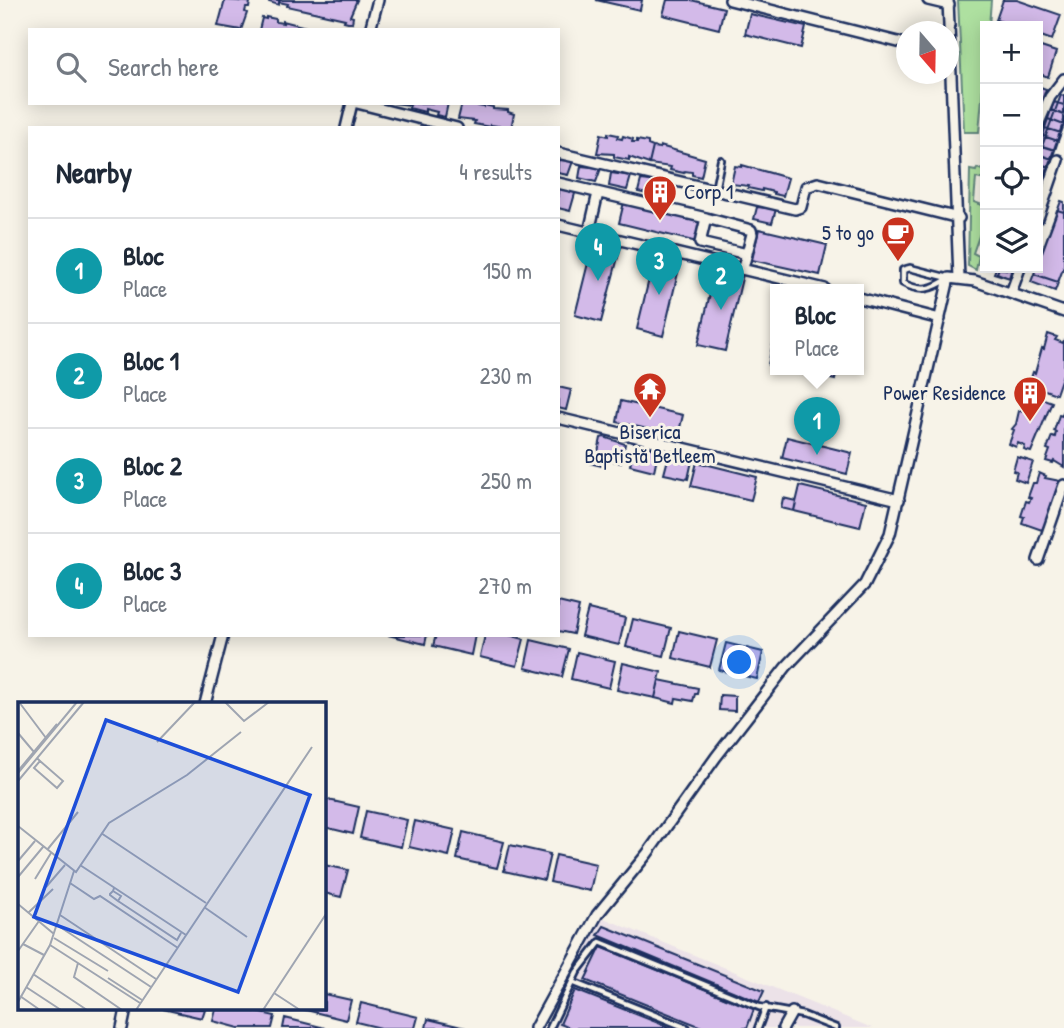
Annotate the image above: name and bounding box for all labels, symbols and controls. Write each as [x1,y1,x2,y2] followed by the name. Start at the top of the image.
[896,21,959,84] north arrow
[980,21,1043,273] map controls
[980,21,1043,84] button: +
[28,28,560,105] search box
[52,48,90,86] icon: search
[108,49,219,84] text: Search here
[980,84,1043,147] button: −
[980,147,1043,210] button: locate
[56,152,132,192] text: Nearby
[459,156,532,187] text: 4 results
[641,173,679,222] building icon: Corp 1
[684,177,734,206] place label: Corp 1
[980,210,1043,273] button: layers
[879,214,917,263] cafe icon: 5 to go
[822,218,874,247] place label: 5 to go
[575,223,621,281] pin: 4
[636,237,682,295] pin: 3
[123,238,164,273] text: Bloc
[698,252,744,310] pin: 2
[75,255,83,286] text: 1
[483,255,532,286] text: 150 m
[123,273,167,304] text: Place
[770,284,864,375] popup
[795,297,836,332] text: Bloc
[795,332,839,363] text: Place
[123,343,179,378] text: Bloc 1
[74,360,84,391] text: 2
[480,360,532,391] text: 230 m
[631,370,669,419] temple icon: Biserica Baptistă Betleem
[1011,374,1049,423] building icon: Power Residence
[123,378,167,409] text: Place
[883,378,1006,407] place label: Power Residence
[794,397,840,455] pin: 1
[585,417,715,470] place label: Biserica Baptistă Betleem
[123,448,182,483] text: Bloc 2
[74,465,84,496] text: 3
[480,465,532,496] text: 250 m
[123,483,167,514] text: Place
[123,553,181,588] text: Bloc 3
[75,570,83,601] text: 4
[479,570,532,601] text: 270 m
[123,588,167,619] text: Place
[722,645,756,679] your location
[18,702,326,1010] inset map

